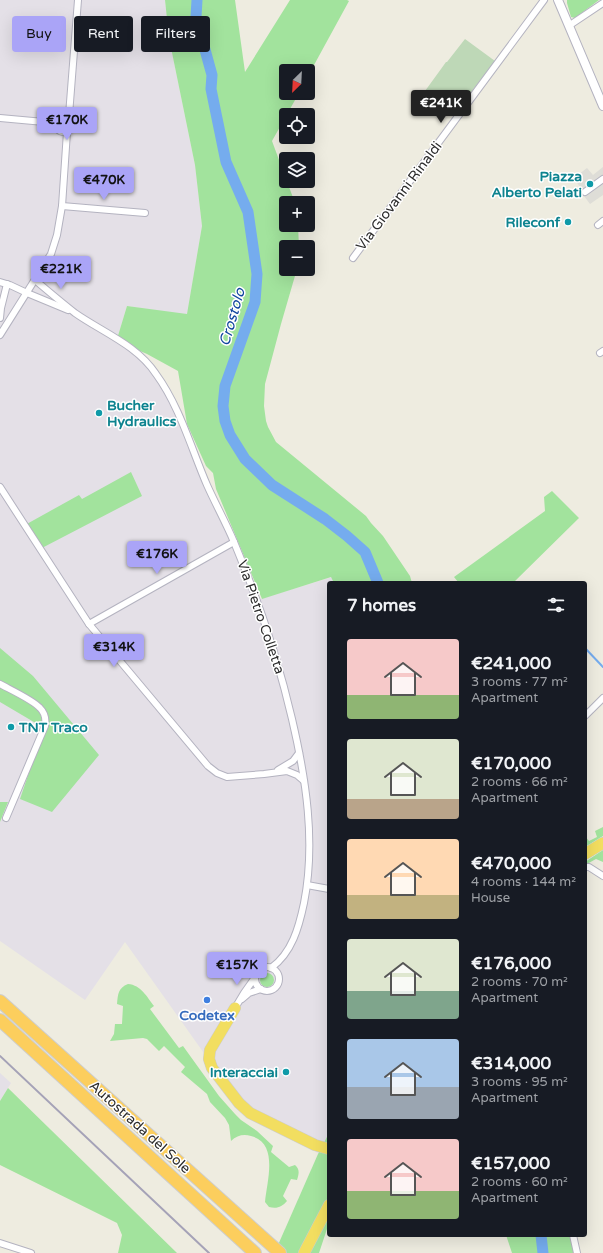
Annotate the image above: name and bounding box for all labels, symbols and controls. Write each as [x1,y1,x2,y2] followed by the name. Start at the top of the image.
[12,16,66,52] chip: Buy
[74,16,133,52] chip: Rent
[141,16,210,52] chip: Filters
[279,64,315,100] north arrow
[279,64,315,276] map controls
[413,90,469,124] pin: €241K
[420,95,462,111] text: €241K
[39,107,95,141] pin: €170K
[279,108,315,144] button: locate
[46,112,88,128] text: €170K
[352,138,446,254] street label: Via Giovanni Rinaldi
[279,152,315,188] button: layers
[76,167,132,201] pin: €470K
[491,168,582,201] place label: Piazza Alberto Pelati
[83,172,125,188] text: €470K
[585,179,595,189] marker: Piazza Alberto Pelati
[279,196,315,232] button: +
[506,214,561,231] place label: Rileconf
[563,217,573,227] marker: Rileconf
[279,240,315,276] button: −
[33,256,89,290] pin: €221K
[40,261,82,277] text: €221K
[215,285,249,348] water label: Crostolo
[107,397,177,430] place label: Bucher Hydraulics
[94,408,104,418] marker: Bucher Hydraulics
[129,541,185,575] pin: €176K
[136,546,178,562] text: €176K
[234,558,288,676] street label: Via Pietro Colletta
[545,594,567,616] icon: filters
[347,595,416,616] text: 7 homes
[86,634,142,668] pin: €314K
[93,639,135,655] text: €314K
[471,653,551,674] text: €241,000
[379,655,427,703] icon: home
[471,674,568,690] text: 3 rooms · 77 m²
[471,690,538,706] text: Apartment
[18,719,88,736] place label: TNT Traco
[6,722,16,732] marker: TNT Traco
[471,753,551,774] text: €170,000
[379,755,427,803] icon: home
[471,774,568,790] text: 2 rooms · 66 m²
[471,790,538,806] text: Apartment
[471,853,551,874] text: €470,000
[379,855,427,903] icon: home
[471,874,576,890] text: 4 rooms · 144 m²
[471,890,510,906] text: House
[209,952,265,986] pin: €157K
[471,953,551,974] text: €176,000
[379,955,427,1003] icon: home
[216,957,258,973] text: €157K
[471,974,568,990] text: 2 rooms · 70 m²
[471,990,538,1006] text: Apartment
[202,995,212,1005] marker: Codetex
[179,1007,235,1024] place label: Codetex
[471,1053,551,1074] text: €314,000
[379,1055,427,1103] icon: home
[210,1064,278,1081] place label: Interacciai
[281,1067,291,1077] marker: Interacciai
[471,1074,568,1090] text: 3 rooms · 95 m²
[86,1077,194,1177] street label: Autostrada del Sole
[471,1090,538,1106] text: Apartment
[471,1153,550,1174] text: €157,000
[379,1155,427,1203] icon: home
[471,1174,568,1190] text: 2 rooms · 60 m²
[471,1190,538,1206] text: Apartment

